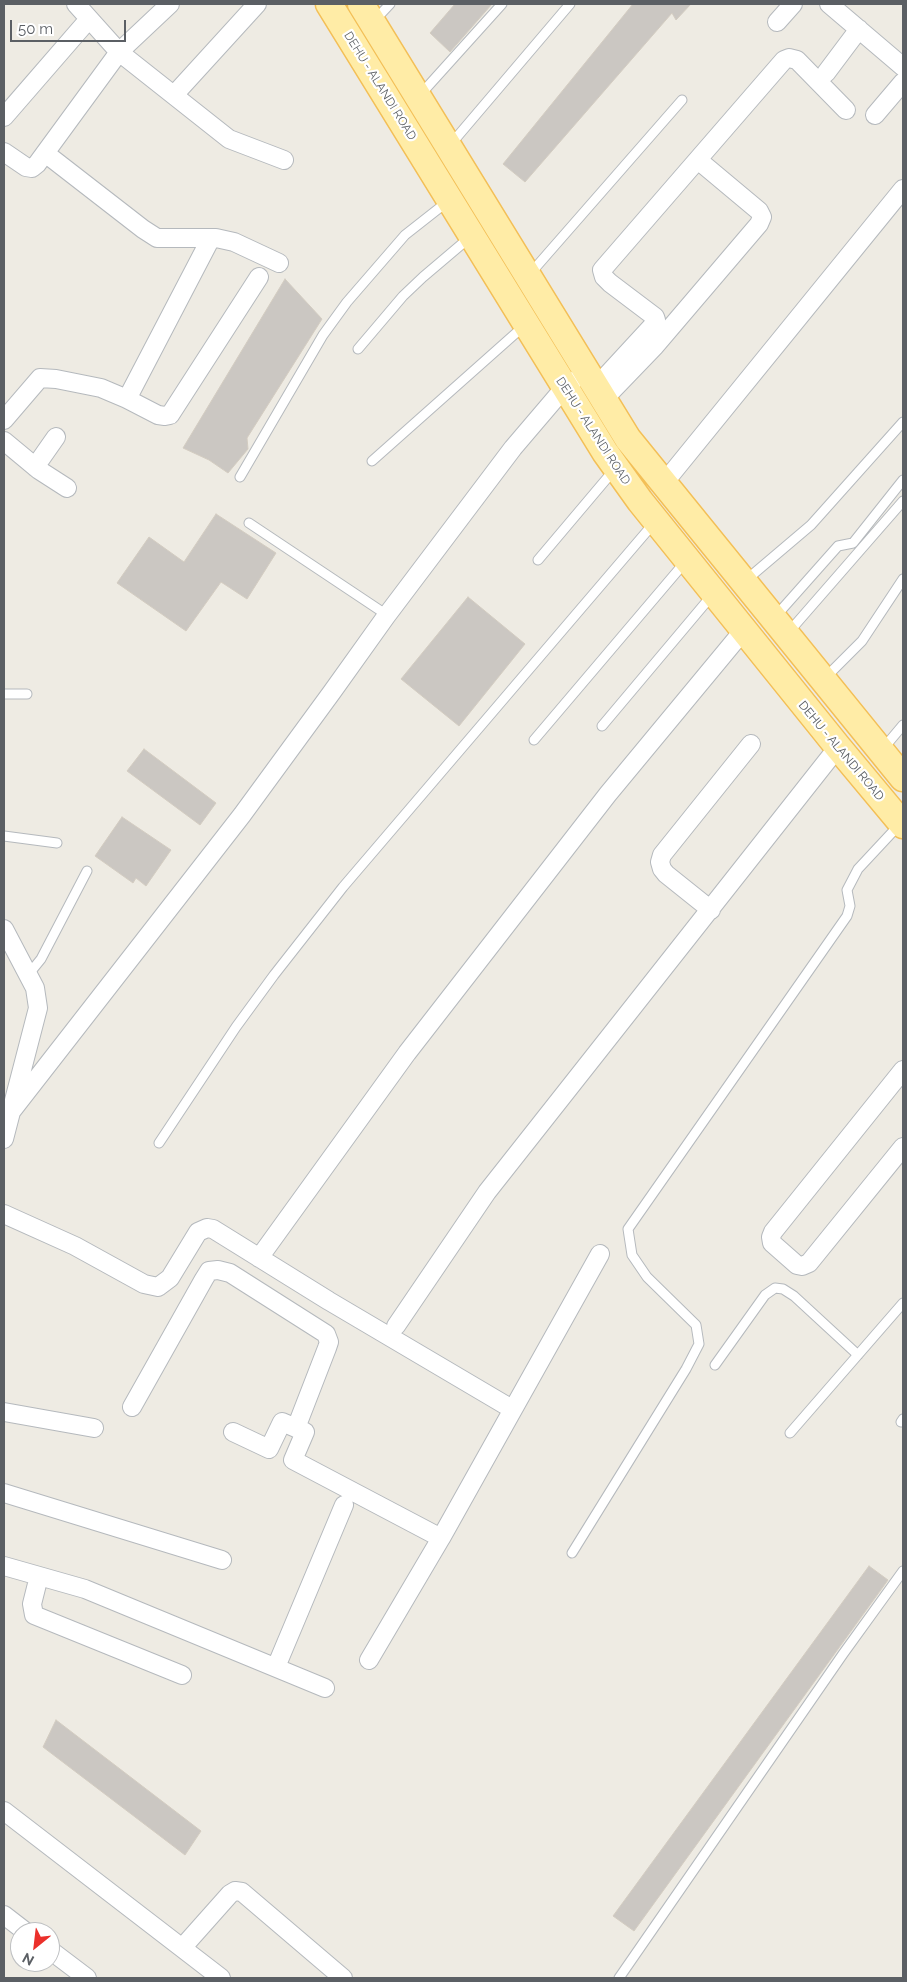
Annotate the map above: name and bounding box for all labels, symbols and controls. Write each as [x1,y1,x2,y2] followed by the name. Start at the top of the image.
[12,10,129,42] scale bar
[18,20,53,38] text: 50 m
[341,29,419,143] street label: DEHU - ALANDI ROAD
[553,375,633,487] street label: DEHU - ALANDI ROAD
[795,698,887,804] street label: DEHU - ALANDI ROAD
[10,1922,60,1972] north arrow
[20,1950,37,1969] text: N

